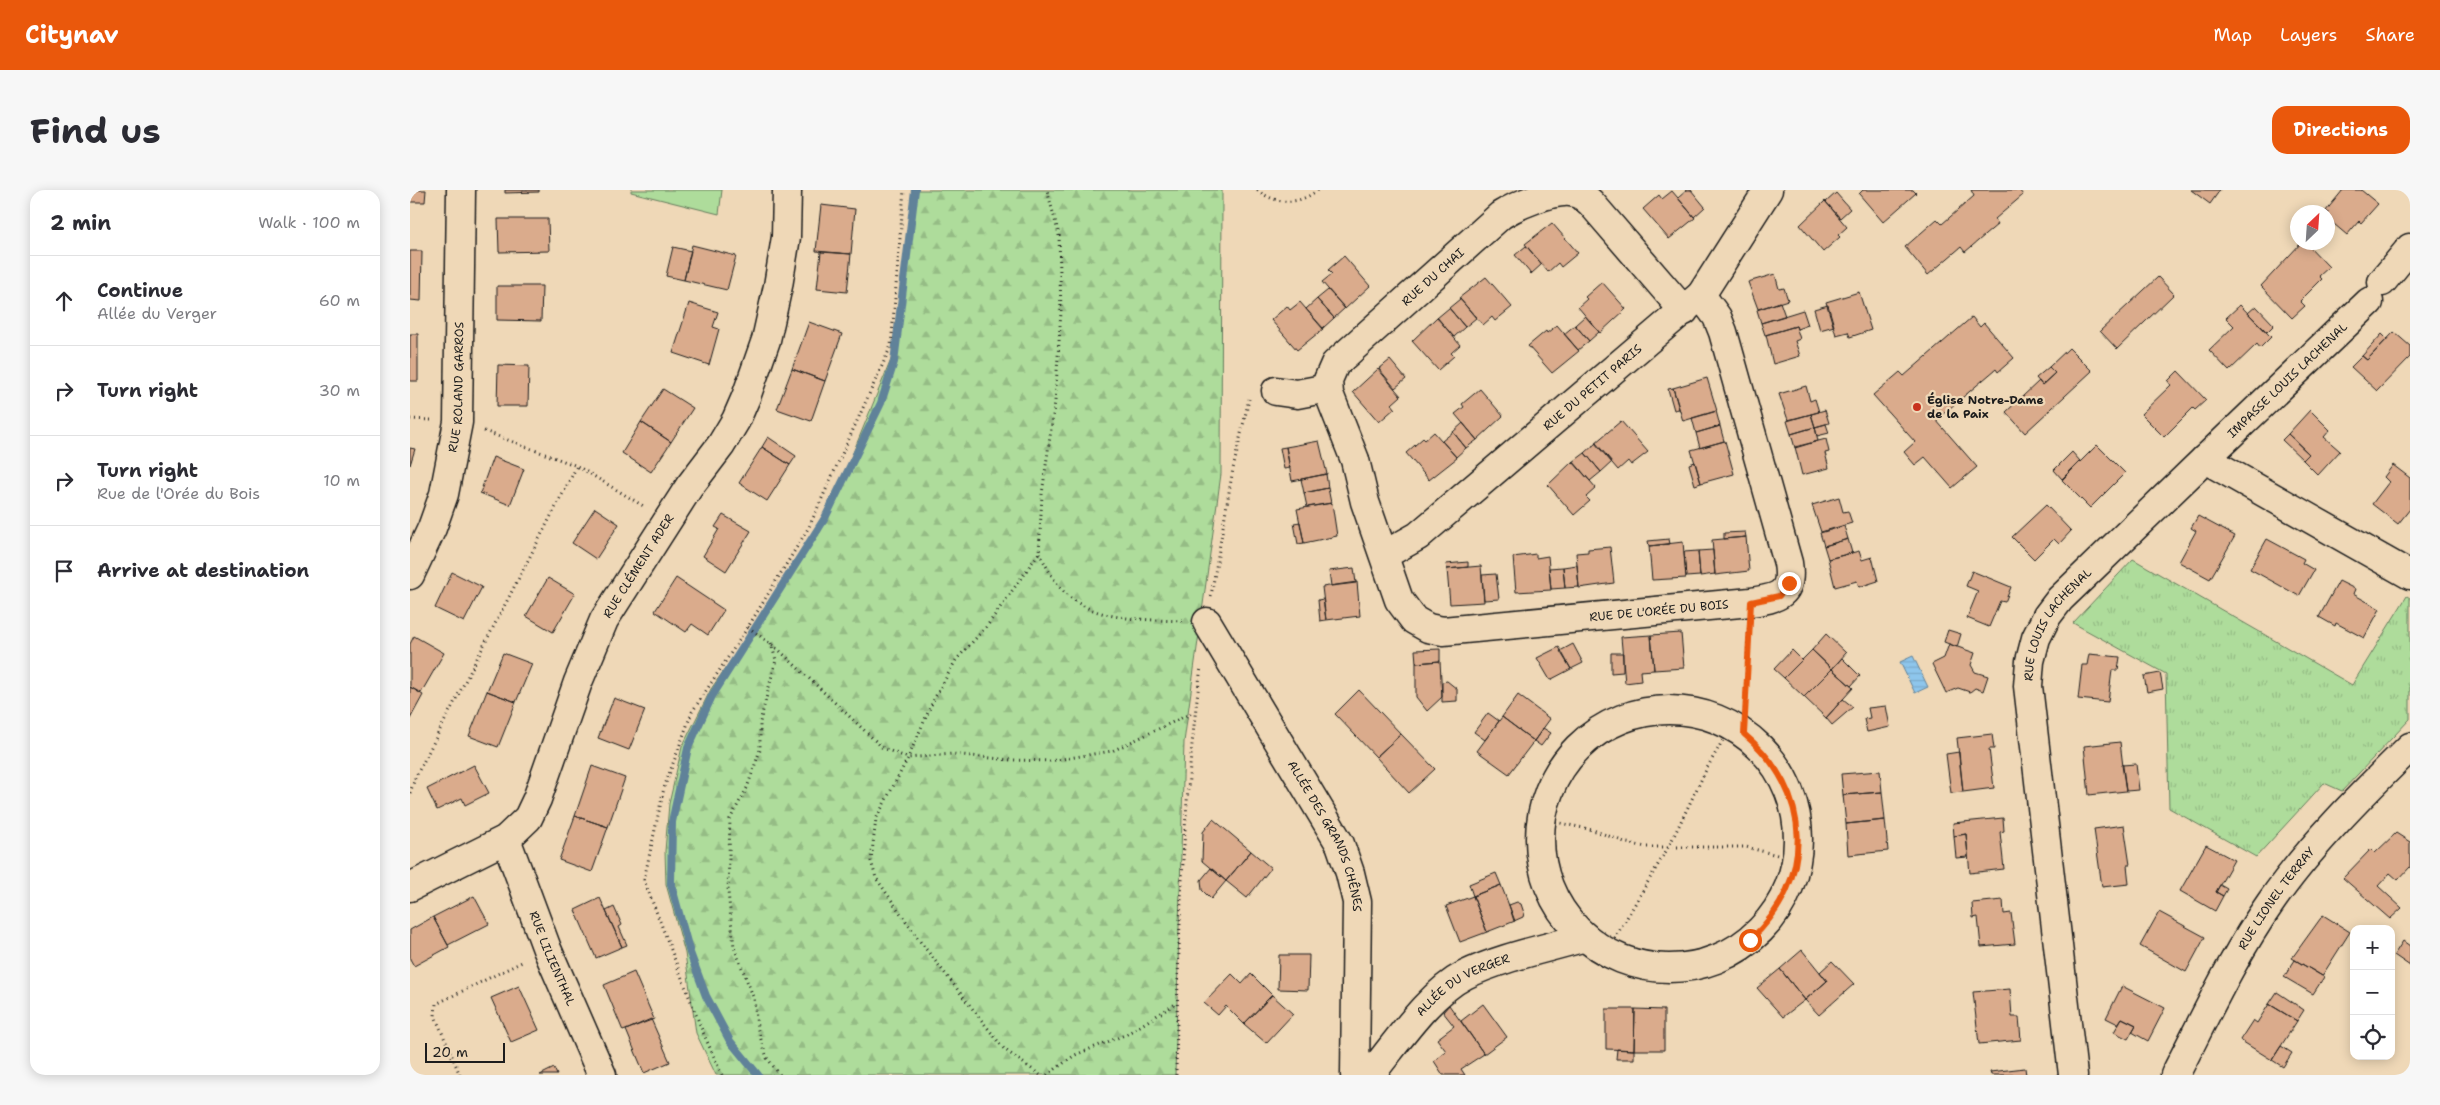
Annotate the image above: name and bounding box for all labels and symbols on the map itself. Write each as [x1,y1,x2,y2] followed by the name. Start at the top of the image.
[2290,205,2335,250] north arrow
[1398,244,1468,309] street label: RUE DU CHAI
[2224,319,2351,441] street label: IMPASSE LOUIS LACHENAL
[444,321,467,454] street label: RUE ROLAND GARROS
[1540,341,1645,434] street label: RUE DU PETIT PARIS
[1927,392,2044,422] place label: Église Notre-Dame de la Paix
[1911,401,1923,413] marker: Église Notre-Dame de la Paix
[599,511,678,621] street label: RUE CLÉMENT ADER
[2020,565,2095,682] street label: RUE LOUIS LACHENAL
[1778,572,1801,595] route end
[1589,596,1730,625] street label: RUE DE L'ORÉE DU BOIS
[1284,758,1366,912] street label: ALLÉE DES GRANDS CHÊNES
[2234,843,2319,953] street label: RUE LIONEL TERRAY
[526,909,579,1009] street label: RUE LILIENTHAL
[1739,929,1762,952] route start
[1413,950,1512,1020] street label: ALLÉE DU VERGER
[425,1040,505,1063] scale bar

